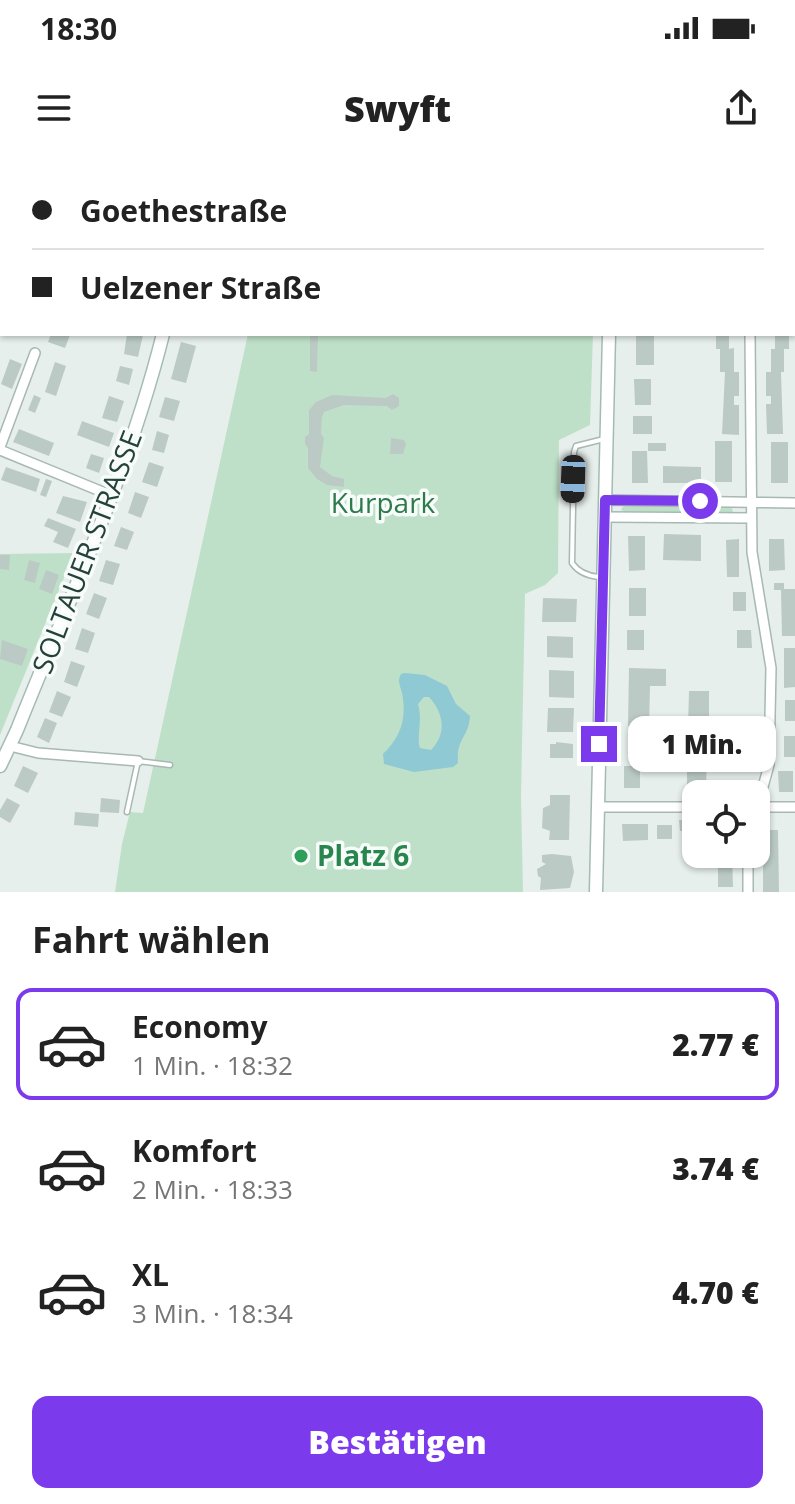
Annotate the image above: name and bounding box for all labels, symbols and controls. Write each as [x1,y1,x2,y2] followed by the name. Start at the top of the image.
[40,8,117,49] text: 18:30
[344,84,451,133] text: Swyft
[32,86,76,130] icon: menu
[719,86,763,130] icon: share
[80,190,287,231] text: Goethestraße
[80,267,321,308] text: Uelzener Straße
[22,425,150,679] street label: SOLTAUER STRASSE
[560,455,586,503] car
[331,483,436,521] park label: Kurpark
[682,483,718,519] route start
[627,716,775,772] callout: 1 Min.
[581,726,617,762] route end
[662,726,742,762] text: 1 Min.
[682,780,770,868] map controls
[682,780,770,868] button: locate
[317,836,409,874] place label: Platz 6
[292,847,310,865] marker: Platz 6
[32,915,271,964] text: Fahrt wählen
[132,1006,268,1047] text: Economy
[36,1008,108,1080] icon: car
[672,1024,759,1065] text: 2.77 €
[132,1047,293,1083] text: 1 Min. · 18:32
[132,1130,257,1171] text: Komfort
[36,1132,108,1204] icon: car
[672,1148,759,1189] text: 3.74 €
[132,1171,293,1207] text: 2 Min. · 18:33
[132,1254,169,1295] text: XL
[36,1256,108,1328] icon: car
[672,1272,759,1313] text: 4.70 €
[132,1295,293,1331] text: 3 Min. · 18:34
[32,1396,763,1488] button: Bestätigen

